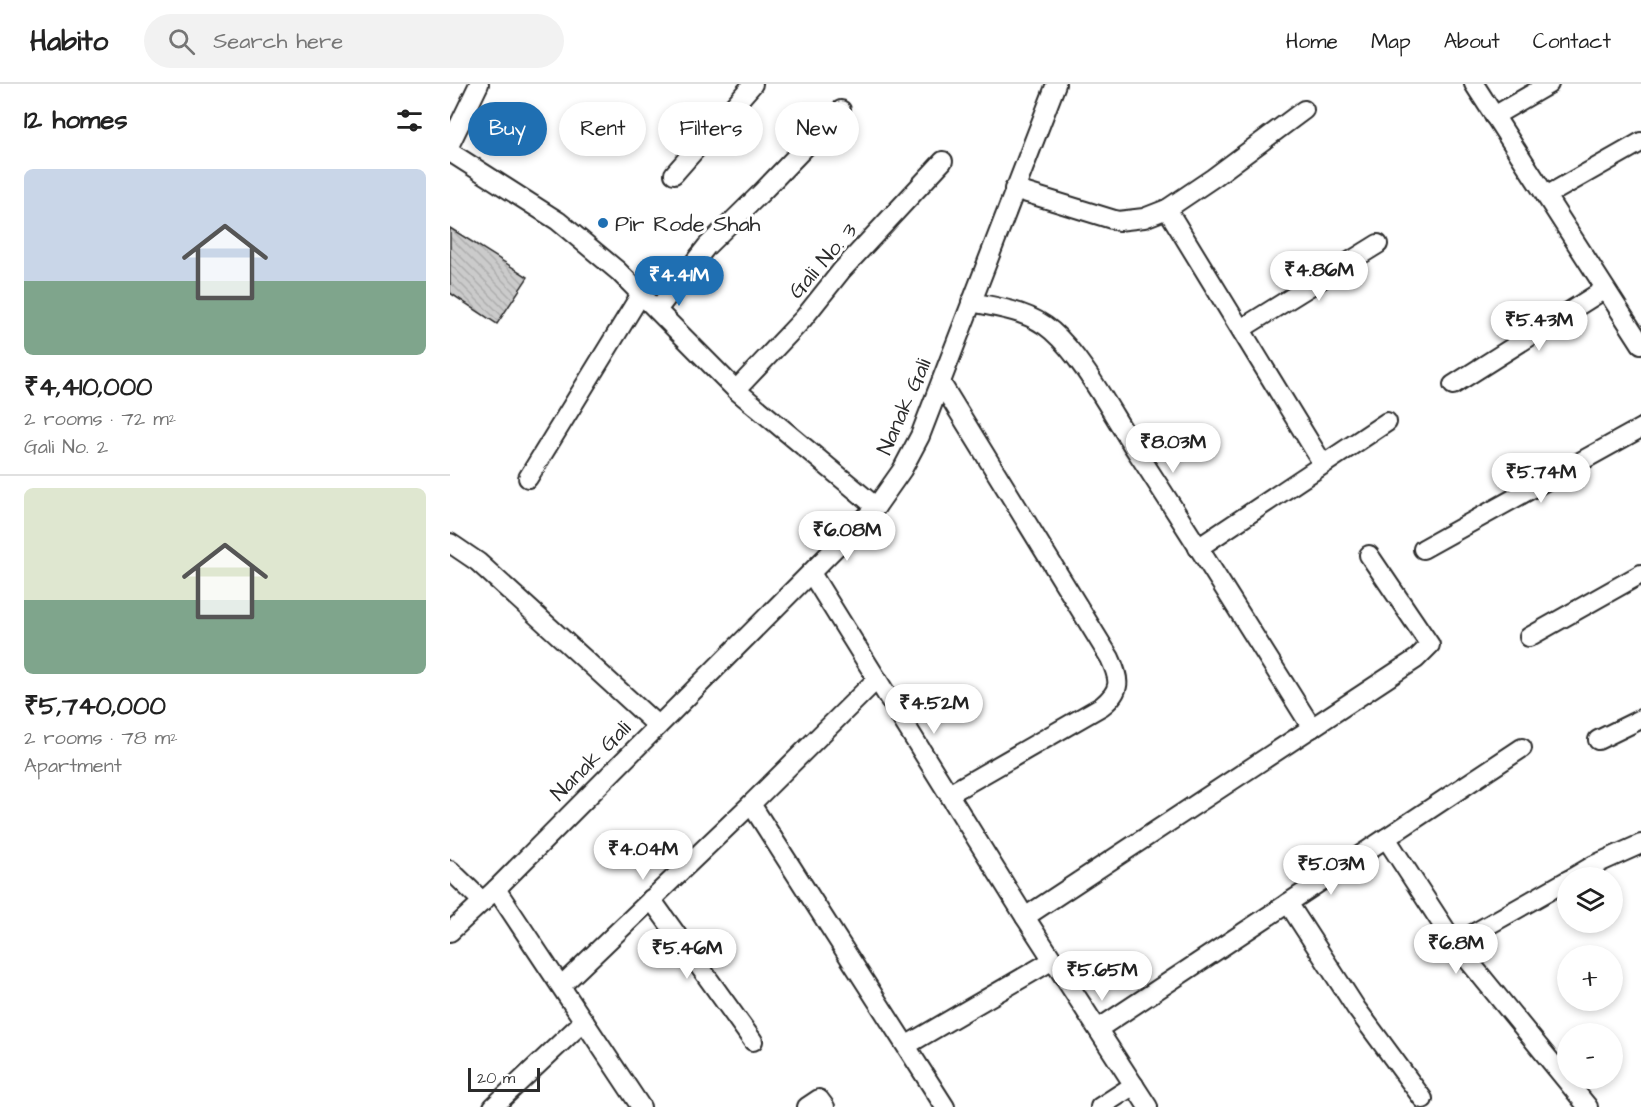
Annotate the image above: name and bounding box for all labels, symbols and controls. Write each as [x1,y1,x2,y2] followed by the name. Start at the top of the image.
[144,14,564,68] search box
[30,22,108,61] text: Habito
[165,25,198,58] icon: search
[213,26,343,57] text: Search here
[1286,27,1338,56] text: Home
[1371,27,1411,56] text: Map
[1444,27,1500,56] text: About
[1533,27,1611,56] text: Contact
[24,102,127,138] text: 12 homes
[468,102,547,156] chip: Buy
[559,102,646,156] chip: Rent
[658,102,763,156] chip: Filters
[775,102,859,156] chip: New
[393,104,426,137] icon: filters
[171,208,279,316] icon: home
[615,209,761,240] place label: Pir Rode Shah
[596,216,610,230] marker: Pir Rode Shah
[781,216,865,306] street label: Gali No. 3
[1270,251,1368,302] pin: ₹4.86M
[630,256,728,307] pin: ₹4.41M
[1284,256,1354,284] text: ₹4.86M
[649,261,709,289] text: ₹4.41M
[1490,301,1588,352] pin: ₹5.43M
[1505,306,1573,334] text: ₹5.43M
[869,353,939,460] street label: Nanak Gali
[24,369,152,405] text: ₹4,410,000
[24,405,176,433] text: 2 rooms · 72 m²
[1124,423,1222,474] pin: ₹8.03M
[1140,428,1206,456] text: ₹8.03M
[24,433,108,461] text: Gali No. 2
[1492,453,1590,504] pin: ₹5.74M
[1506,458,1576,486] text: ₹5.74M
[798,511,896,562] pin: ₹6.08M
[813,516,881,544] text: ₹6.08M
[171,527,279,635] icon: home
[885,684,983,735] pin: ₹4.52M
[24,688,166,724] text: ₹5,740,000
[899,689,969,717] text: ₹4.52M
[544,714,638,808] street label: Nanak Gali
[24,724,178,752] text: 2 rooms · 78 m²
[24,752,122,780] text: Apartment
[594,830,692,881] pin: ₹4.04M
[608,835,678,863] text: ₹4.04M
[1282,845,1380,896] pin: ₹5.03M
[1297,850,1365,878] text: ₹5.03M
[1557,867,1623,1089] map controls
[1557,867,1623,933] button: layers
[1414,924,1498,975] pin: ₹6.8M
[638,929,736,980] pin: ₹5.46M
[1428,929,1484,957] text: ₹6.8M
[651,934,723,962] text: ₹5.46M
[1557,945,1623,1011] button: +
[1053,951,1151,1002] pin: ₹5.65M
[1066,956,1138,984] text: ₹5.65M
[1557,1023,1623,1089] button: −
[468,1065,540,1092] scale bar
[477,1067,515,1089] text: 20 m

